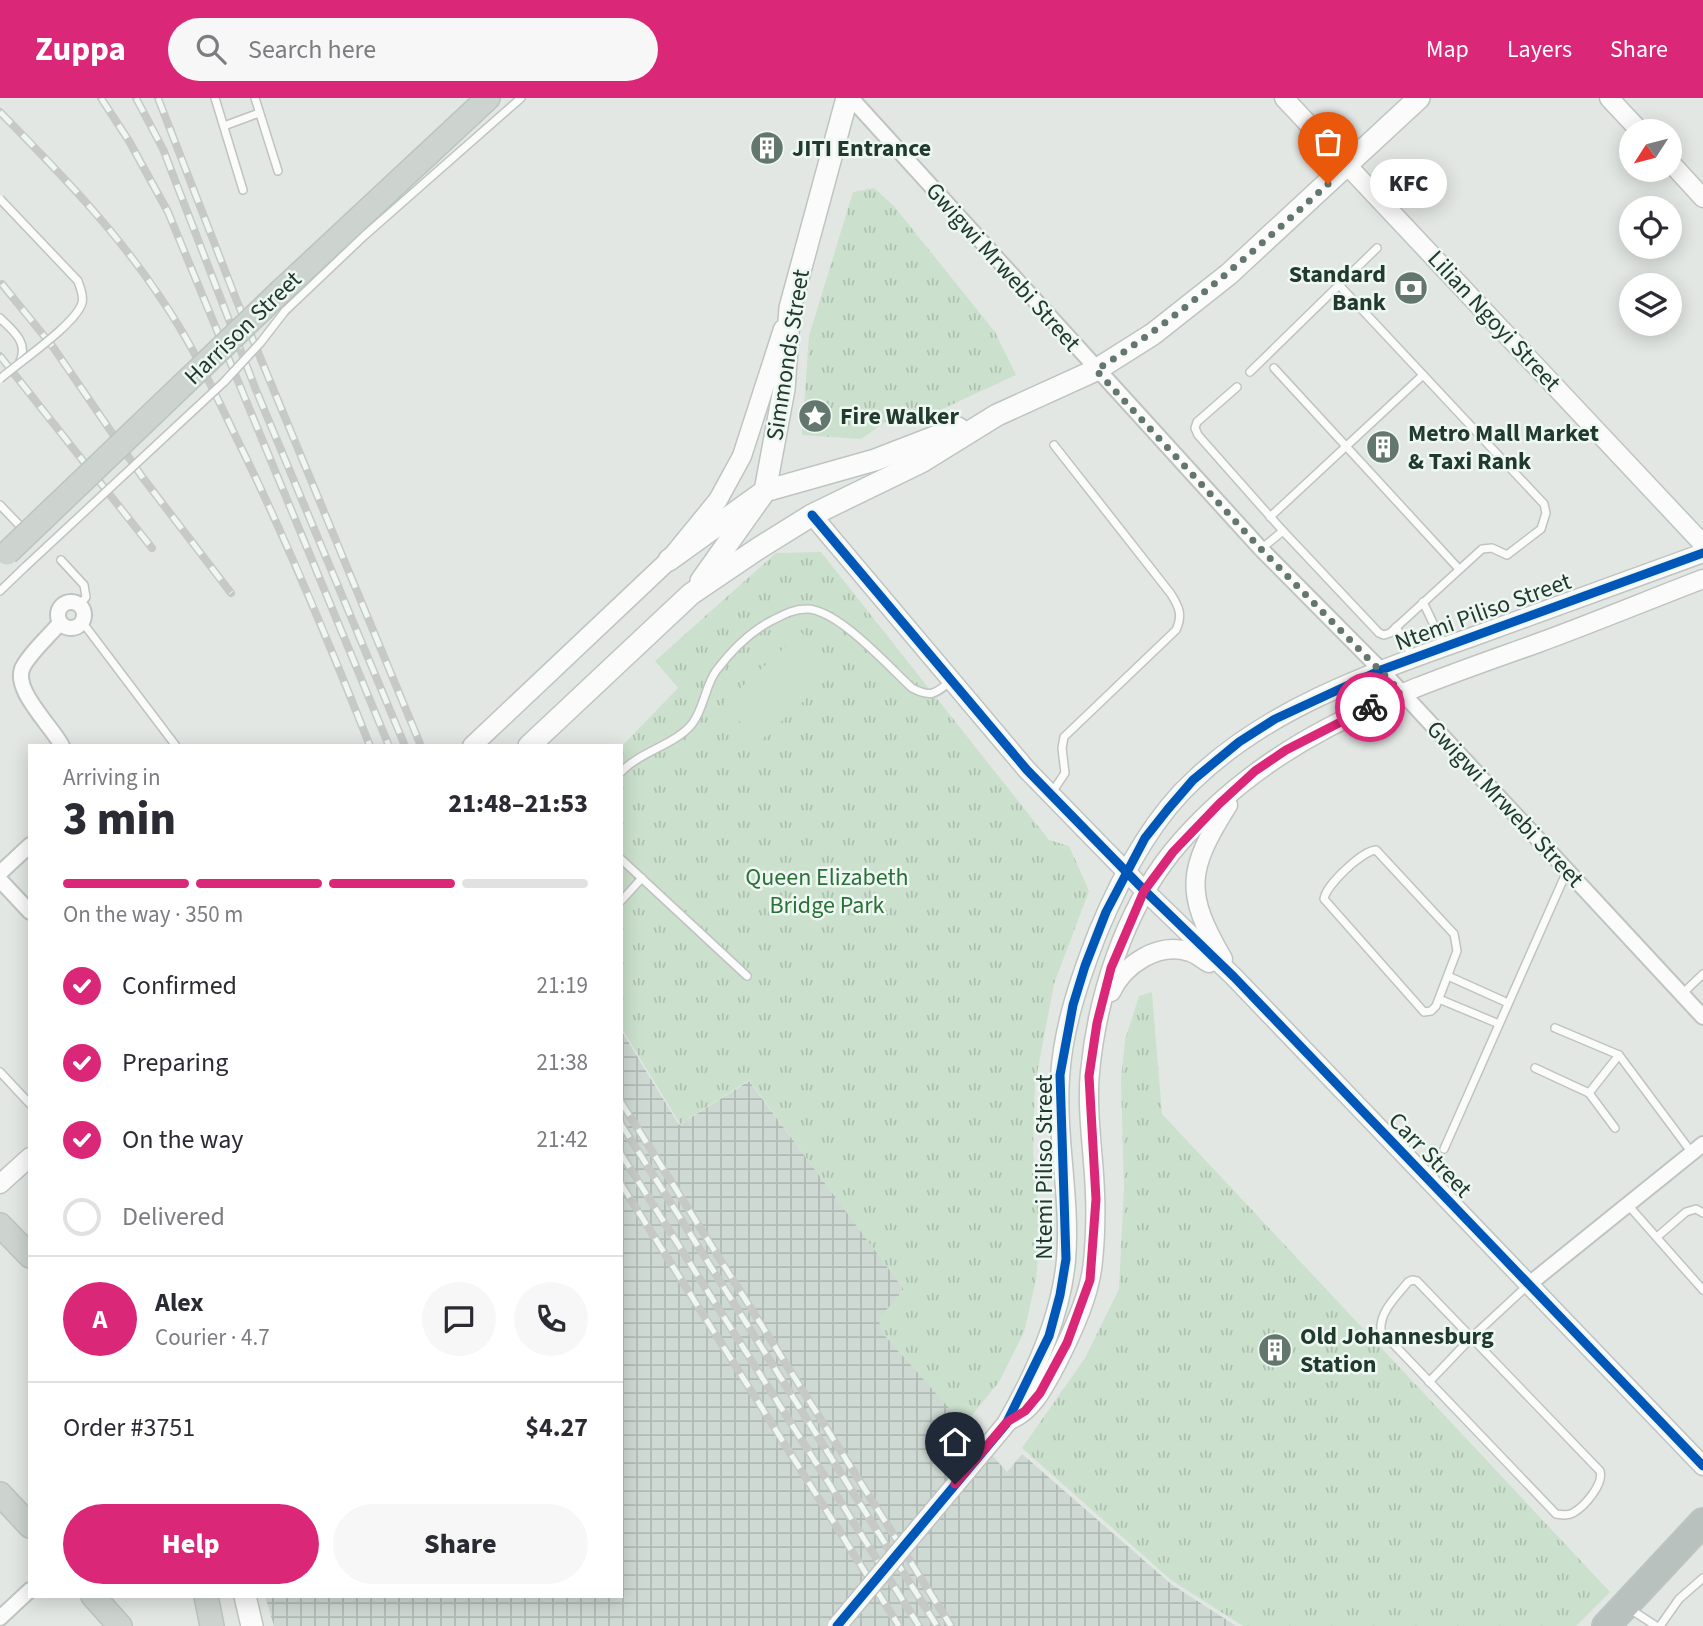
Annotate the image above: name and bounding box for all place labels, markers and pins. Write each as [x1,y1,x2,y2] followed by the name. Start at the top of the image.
[1298,112,1358,184] pin
[748,129,786,167] building icon: JITI Entrance
[792,131,931,166] place label: JITI Entrance
[1370,160,1447,208] callout: KFC
[1289,257,1387,320] place label: Standard Bank
[1392,269,1430,307] bank icon: Standard Bank
[796,397,834,435] place icon: Fire Walker
[840,399,959,434] place label: Fire Walker
[1408,416,1599,479] place label: Metro Mall Market & Taxi Rank
[1364,428,1402,466] building icon: Metro Mall Market & Taxi Rank
[1300,1319,1494,1382] place label: Old Johannesburg Station
[1256,1331,1294,1369] building icon: Old Johannesburg Station
[925,1412,985,1484] pin

